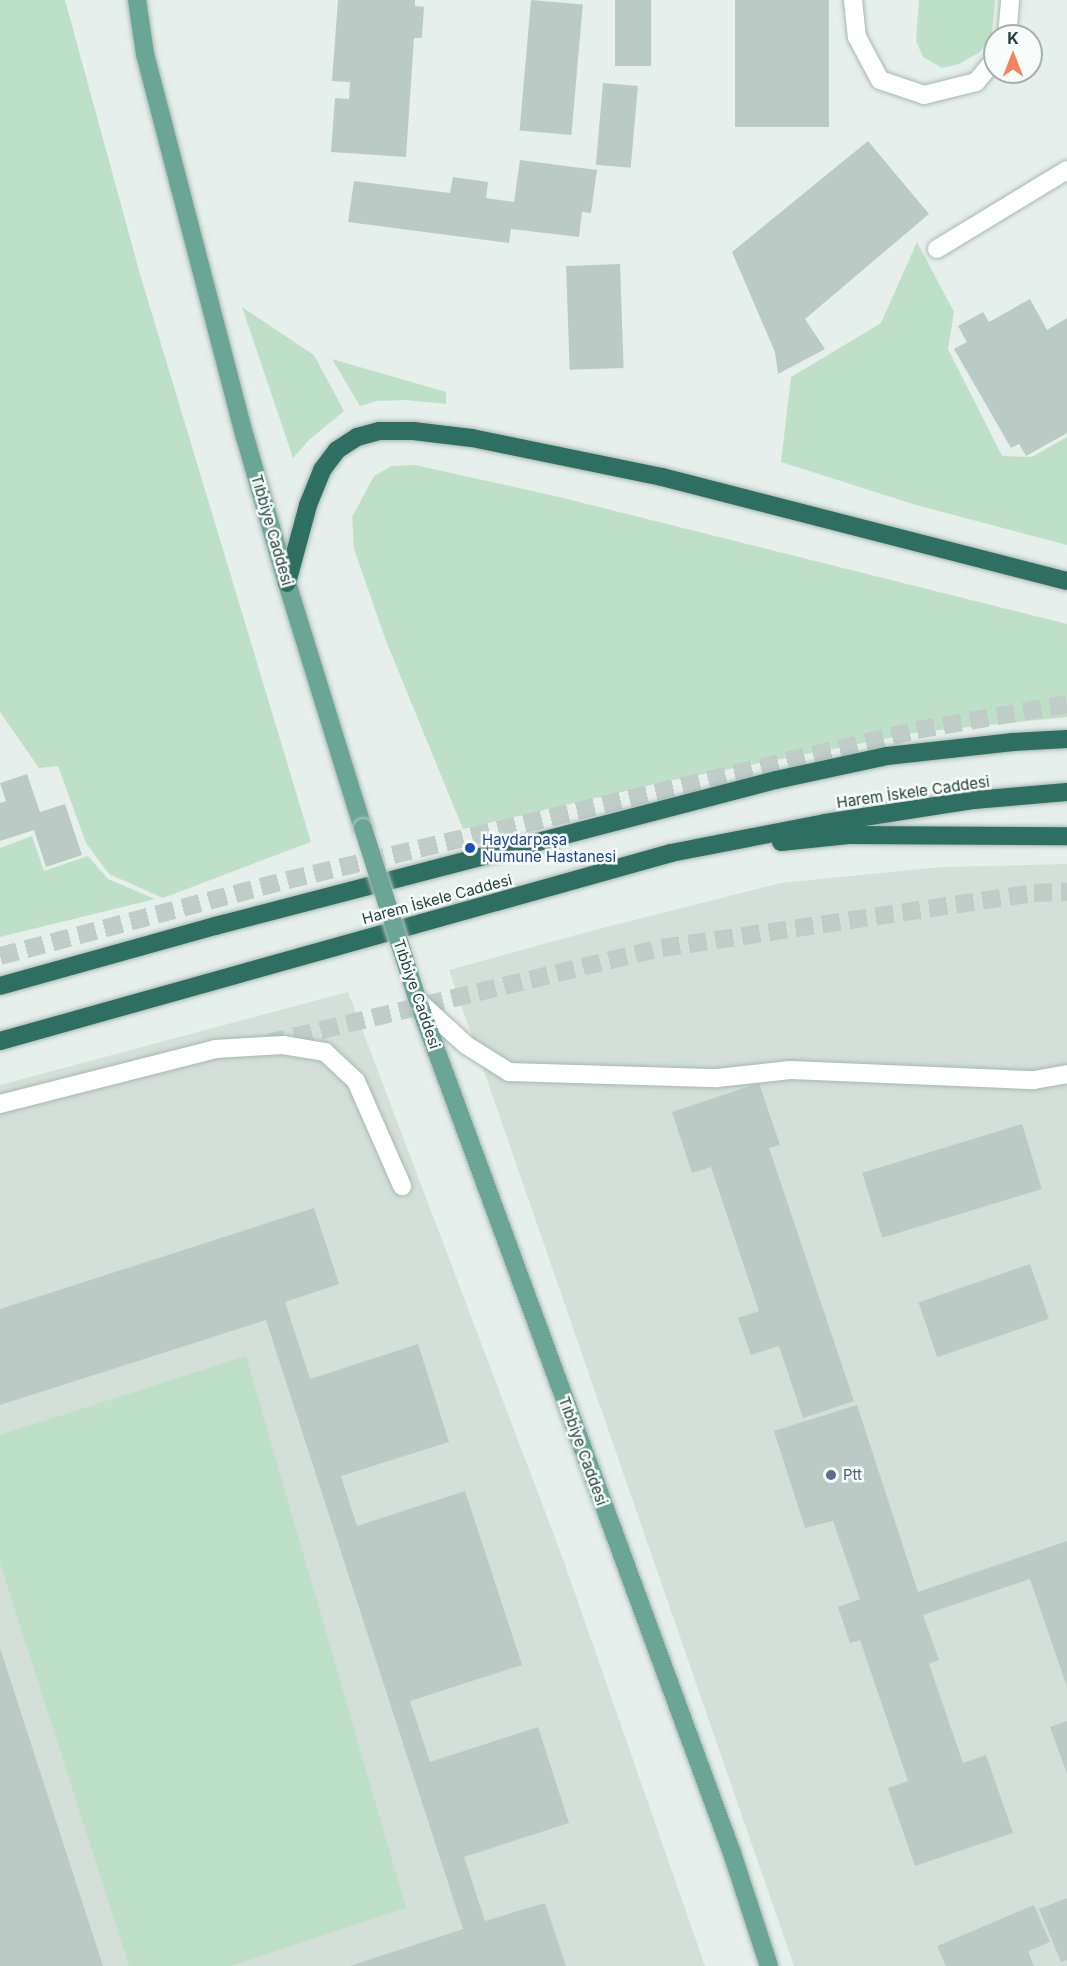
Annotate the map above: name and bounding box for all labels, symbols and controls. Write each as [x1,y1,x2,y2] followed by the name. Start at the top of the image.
[983,24,1043,84] north arrow
[1007,28,1019,48] text: K
[248,473,296,587] street label: Tıbbiye Caddesi
[835,772,991,812] street label: Harem İskele Caddesi
[482,830,616,865] place label: Haydarpaşa Numune Hastanesi
[463,841,477,855] marker: Haydarpaşa Numune Hastanesi
[360,870,514,928] street label: Harem İskele Caddesi
[390,937,444,1051] street label: Tıbbiye Caddesi
[555,1394,611,1508] street label: Tıbbiye Caddesi
[843,1466,862,1484] place label: Ptt
[824,1468,838,1482] marker: Ptt

